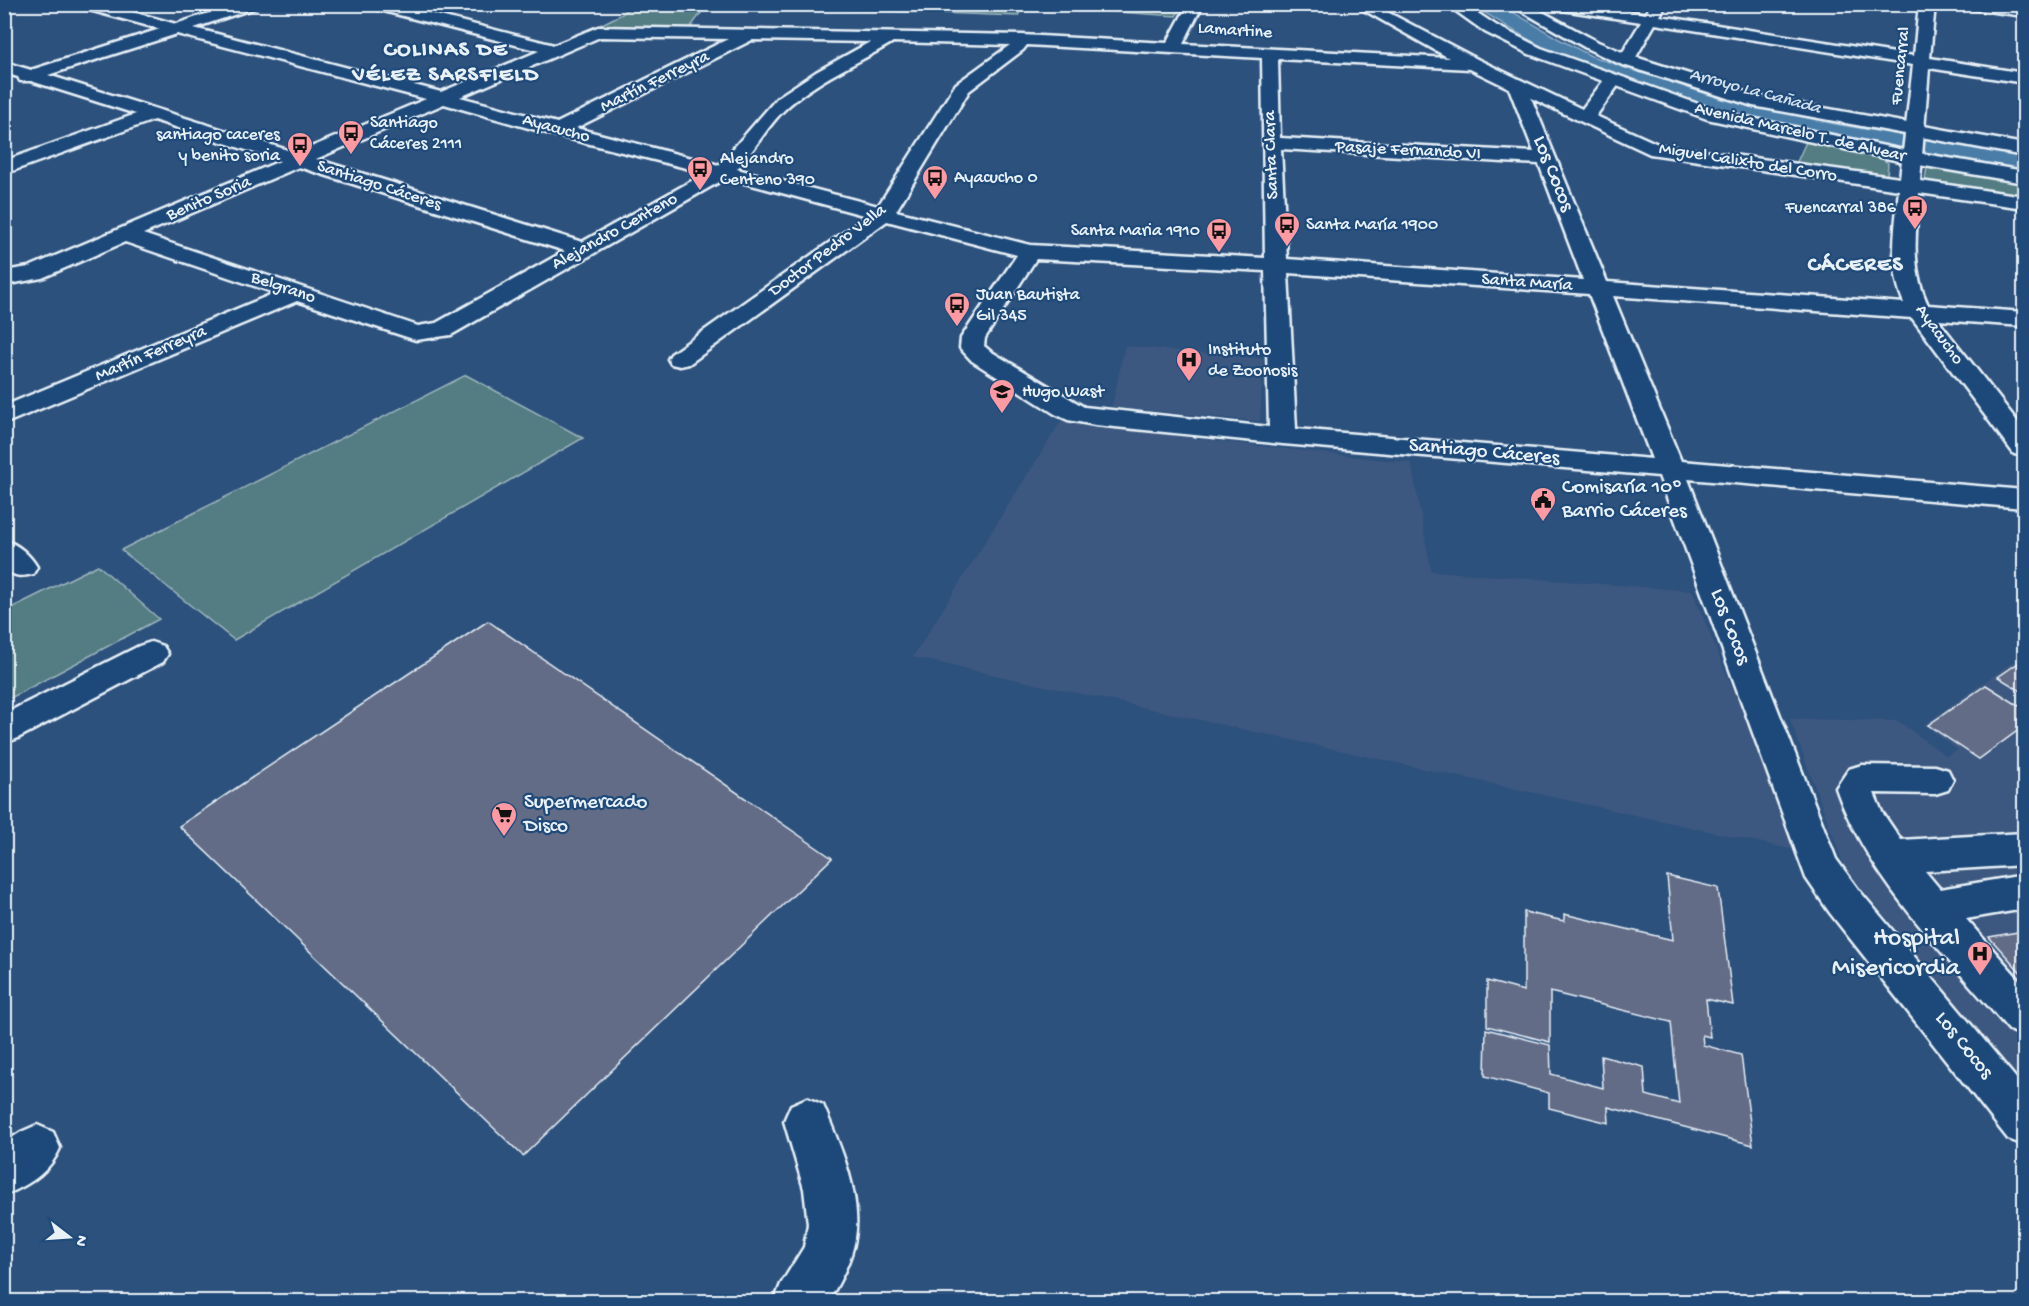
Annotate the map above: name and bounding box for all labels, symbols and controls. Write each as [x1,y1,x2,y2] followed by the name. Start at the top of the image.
[1197,18,1274,44] street label: Lamartine
[1886,26,1916,107] street label: Fuencarral
[351,38,540,89] district label: COLINAS DE VÉLEZ SARSFIELD
[597,46,714,117] street label: Martín Ferreyra
[1687,64,1824,120] water label: Arroyo La Cañada
[1692,98,1909,168] street label: Avenida Marcelo T. de Alvear
[1260,109,1284,200] street label: Santa Clara
[520,110,592,148] street label: Ayacucho
[370,113,462,155] place label: Santiago Cáceres 2111
[336,118,366,156] bus stop icon: Santiago Cáceres 2111
[156,125,281,167] place label: santiago caceres y benito soria
[285,130,315,168] bus stop icon: santiago caceres y benito soria
[1526,133,1579,217] street label: Los Cocos
[1334,137,1481,165] street label: Pasaje Fernando VI
[1658,139,1838,187] street label: Miguel Calixto del Corro
[720,149,815,191] place label: Alejandro Centeno 390
[685,154,715,192] bus stop icon: Alejandro Centeno 390
[314,156,445,216] street label: Santiago Cáceres
[920,163,950,201] bus stop icon: Ayacucho 0
[954,168,1038,189] place label: Ayacucho 0
[163,171,255,227] street label: Benito Soria
[549,189,681,275] street label: Alejandro Centeno
[1900,193,1930,231] bus stop icon: Fuencarral 386
[1784,198,1897,219] place label: Fuencarral 386
[764,199,892,303] street label: Doctor Pedro Vella
[1272,210,1302,248] bus stop icon: Santa María 1900
[1306,215,1438,236] place label: Santa María 1900
[1204,216,1234,254] bus stop icon: Santa Maria 1910
[1071,221,1200,242] place label: Santa Maria 1910
[1807,253,1904,279] district label: CÁCERES
[247,267,318,309] street label: Belgrano
[1481,269,1574,297] street label: Santa María
[976,285,1081,327] place label: Juan Bautista Gil 345
[942,290,972,328] bus stop icon: Juan Bautista Gil 345
[1910,301,1968,369] street label: Ayacucho
[92,321,211,387] street label: Martín Ferreyra
[1208,340,1299,382] place label: Instituto de Zoonosis
[1174,345,1204,383] hospital icon: Instituto de Zoonosis
[987,377,1017,415] school or university icon: Hugo Wast
[1022,382,1105,403] place label: Hugo Wast
[1408,434,1562,472] street label: Santiago Cáceres
[1561,476,1688,525] place label: Comisaría 10º Barrio Cáceres
[1528,485,1558,523] public building icon: Comisaría 10º Barrio Cáceres
[1703,585,1755,670] street label: Los Cocos
[522,791,647,840] place label: Supermercado Disco
[489,800,519,838] supermarket icon: Supermercado Disco
[1832,924,1962,985] place label: Hospital Misericordia
[1965,939,1995,977] hospital icon: Hospital Misericordia
[1928,1007,1998,1086] street label: Los Cocos
[39,1207,99,1267] north arrow
[69,1233,91,1249] text: N

